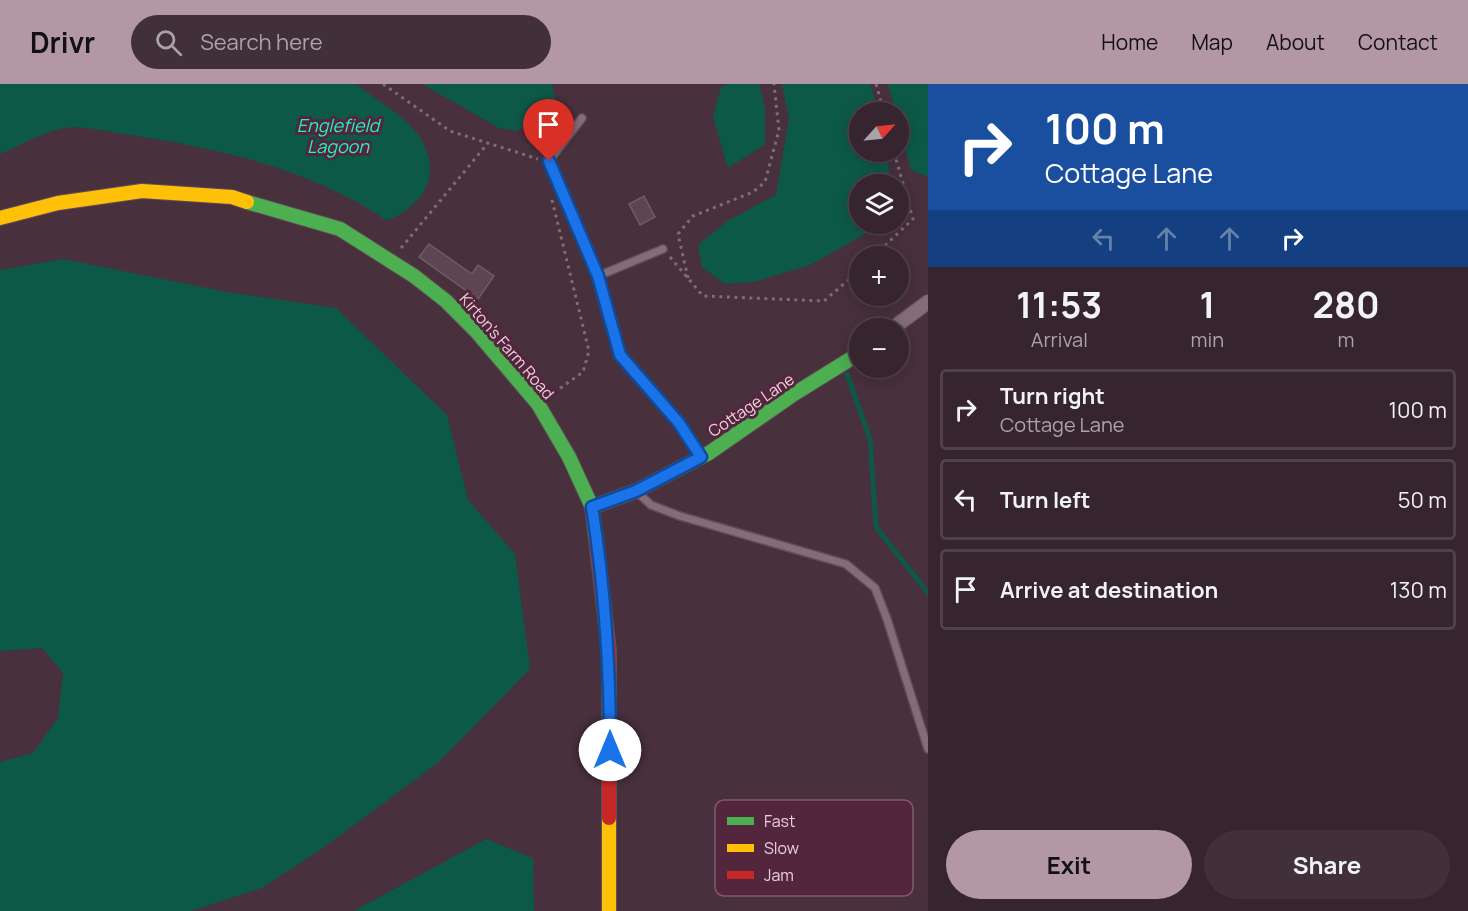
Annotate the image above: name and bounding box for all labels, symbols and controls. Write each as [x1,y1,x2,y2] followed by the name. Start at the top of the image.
[131,15,551,69] search box
[30,23,95,61] text: Drivr
[152,26,185,59] icon: search
[200,27,323,57] text: Search here
[1101,28,1158,56] text: Home
[1191,28,1233,56] text: Map
[1266,28,1325,56] text: About
[1358,28,1438,56] text: Contact
[523,99,574,161] pin
[1045,99,1165,157] text: 100 m
[849,102,909,162] north arrow
[849,102,909,378] map controls
[532,108,565,141] icon: arrive
[946,108,1024,186] icon: right
[297,113,382,158] water label: Englefield Lagoon
[1045,154,1213,191] text: Cottage Lane
[849,174,909,234] button: layers
[1087,222,1120,255] icon: left
[1150,222,1183,255] icon: ahead
[1213,222,1246,255] icon: ahead
[1276,222,1309,255] icon: right
[849,246,909,306] button: +
[1016,280,1102,329] text: 11:53
[1199,280,1215,329] text: 1
[1312,280,1380,329] text: 280
[455,288,559,404] street label: Kirton's Farm Road
[849,318,909,378] button: −
[1031,326,1088,353] text: Arrival
[1191,326,1224,353] text: min
[1338,326,1355,353] text: m
[704,368,798,442] street label: Cottage Lane
[1000,381,1105,411] text: Turn right
[949,393,982,426] icon: right
[1389,395,1447,425] text: 100 m
[1000,411,1124,438] text: Cottage Lane
[949,483,982,516] icon: left
[1000,485,1090,515] text: Turn left
[1398,485,1447,515] text: 50 m
[949,573,982,606] icon: arrive
[1000,575,1218,605] text: Arrive at destination
[1390,575,1447,605] text: 130 m
[578,718,642,782] position arrow
[715,800,913,896] legend
[764,810,795,832] text: Fast
[946,830,1192,899] button: Exit
[1204,830,1450,899] button: Share
[764,837,799,859] text: Slow
[764,864,794,886] text: Jam

